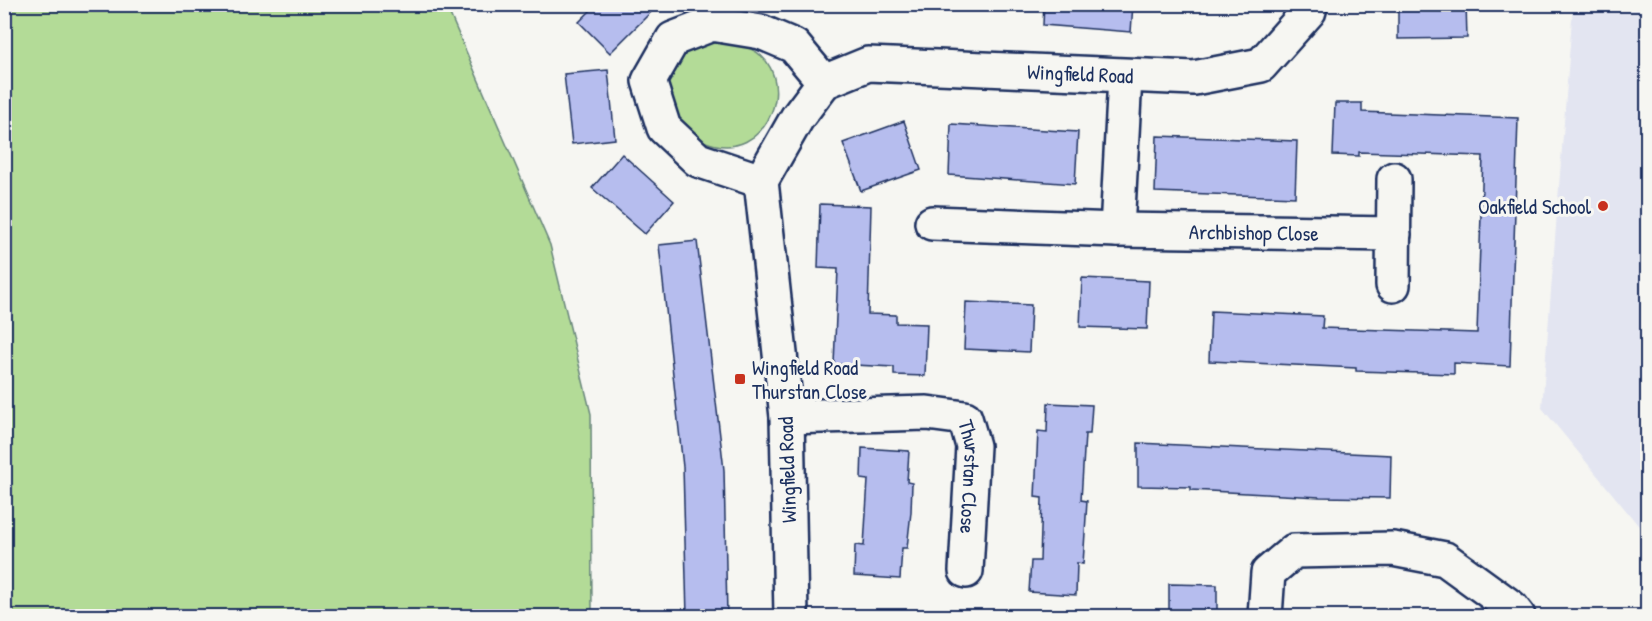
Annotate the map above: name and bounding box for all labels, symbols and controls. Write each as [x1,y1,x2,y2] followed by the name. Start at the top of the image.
[1026,56,1134,90] street label: Wingfield Road
[1478,192,1591,221] place label: Oakfield School
[1596,199,1610,213] marker: Oakfield School
[1189,217,1319,247] street label: Archbishop Close
[752,353,867,406] place label: Wingfield Road Thurstan Close
[733,372,747,386] marker: Wingfield Road Thurstan Close
[771,416,803,524] street label: Wingfield Road
[952,416,987,535] street label: Thurstan Close

